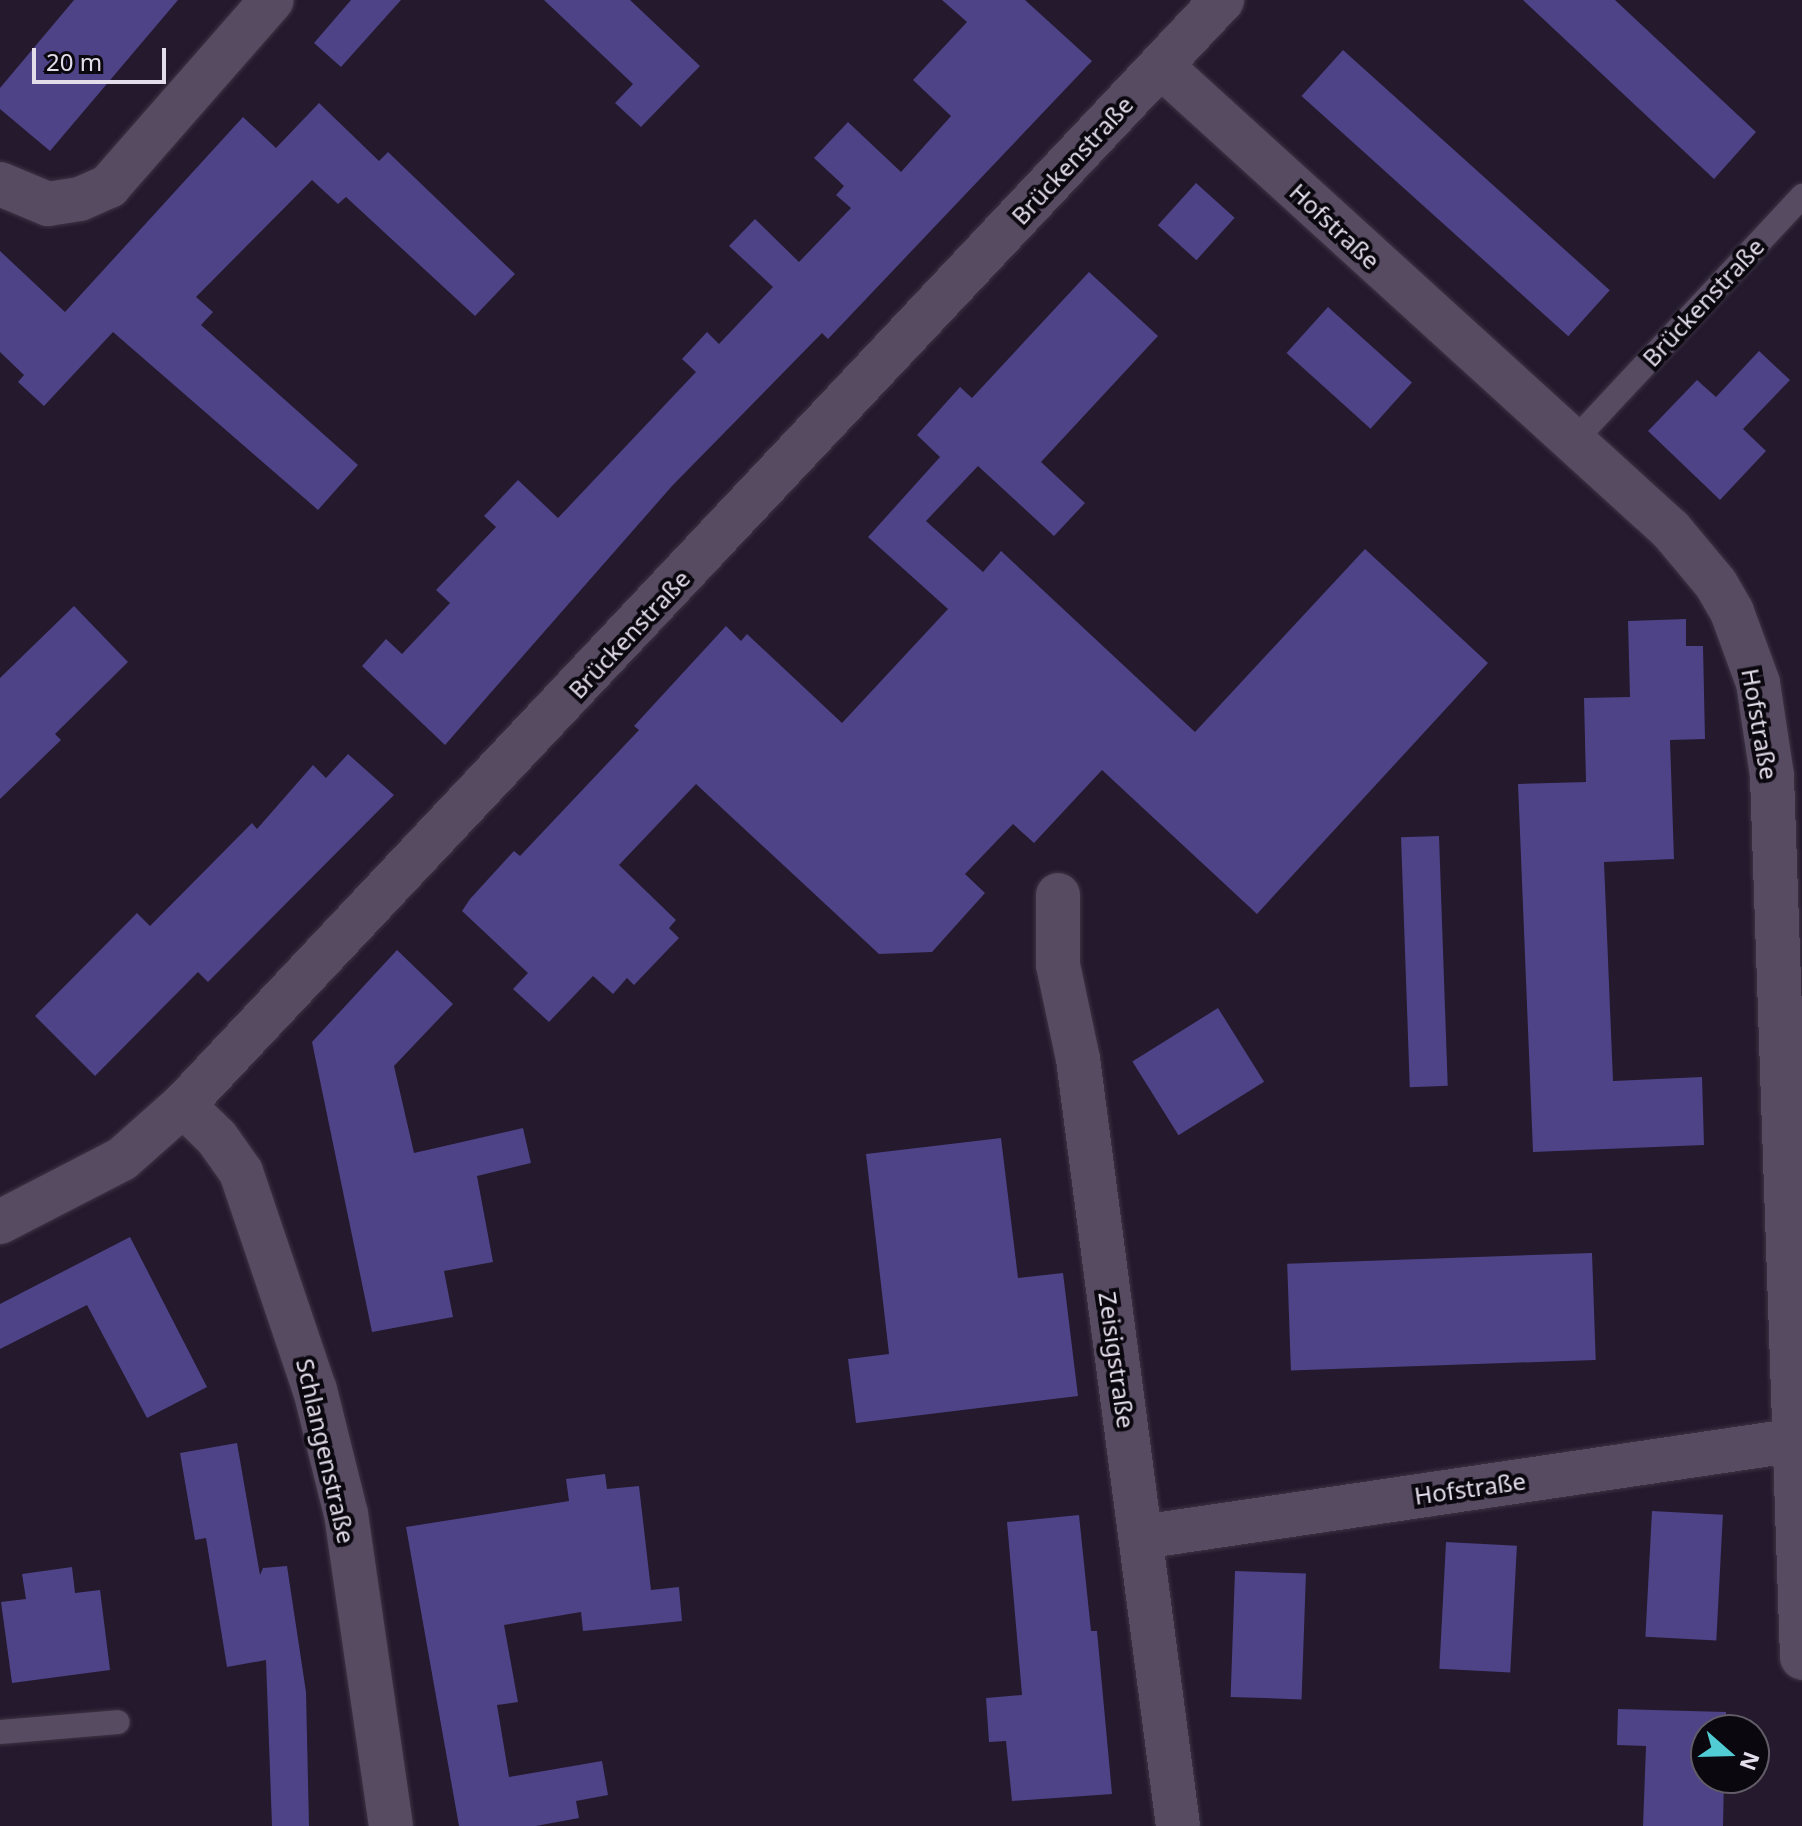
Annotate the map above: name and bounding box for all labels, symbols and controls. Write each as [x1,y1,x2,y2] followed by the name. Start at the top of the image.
[36,32,170,82] scale bar
[46,45,102,78] text: 20 m
[1005,90,1139,230] street label: Brückenstraße
[1284,177,1386,275] street label: Hofstraße
[1636,232,1770,372] street label: Brückenstraße
[562,564,696,704] street label: Brückenstraße
[1736,666,1784,782] street label: Hofstraße
[1093,1290,1141,1430] street label: Zeisigstraße
[291,1356,361,1546] street label: Schlangenstraße
[1412,1466,1528,1510] street label: Hofstraße
[1690,1714,1770,1794] north arrow
[1734,1748,1768,1775] text: N

